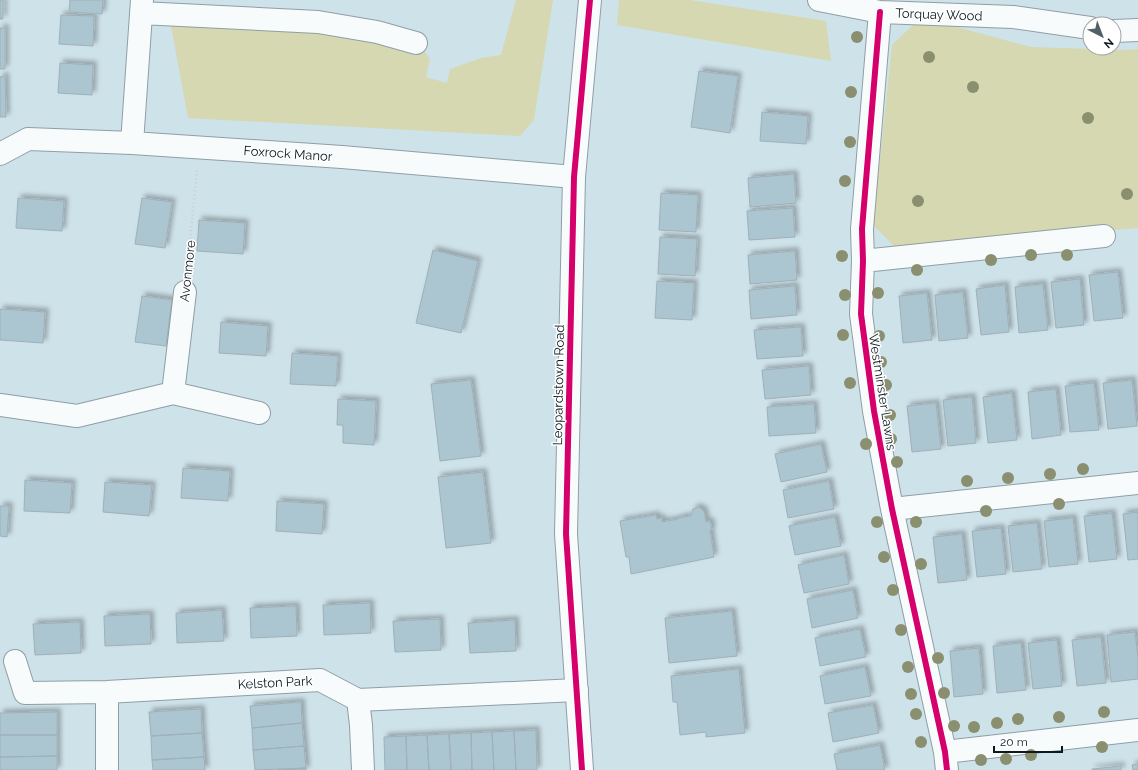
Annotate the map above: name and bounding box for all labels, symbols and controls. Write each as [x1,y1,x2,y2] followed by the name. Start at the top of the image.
[895,5,983,24] street label: Torquay Wood
[1082,16,1122,56] north arrow
[1101,35,1116,51] text: N
[243,143,333,164] street label: Foxrock Manor
[177,239,198,303] street label: Avonmore
[550,324,567,446] street label: Leopardstown Road
[866,333,899,452] street label: Westminster Lawns
[237,673,313,692] street label: Kelston Park
[994,728,1062,754] scale bar
[1000,735,1028,749] text: 20 m

